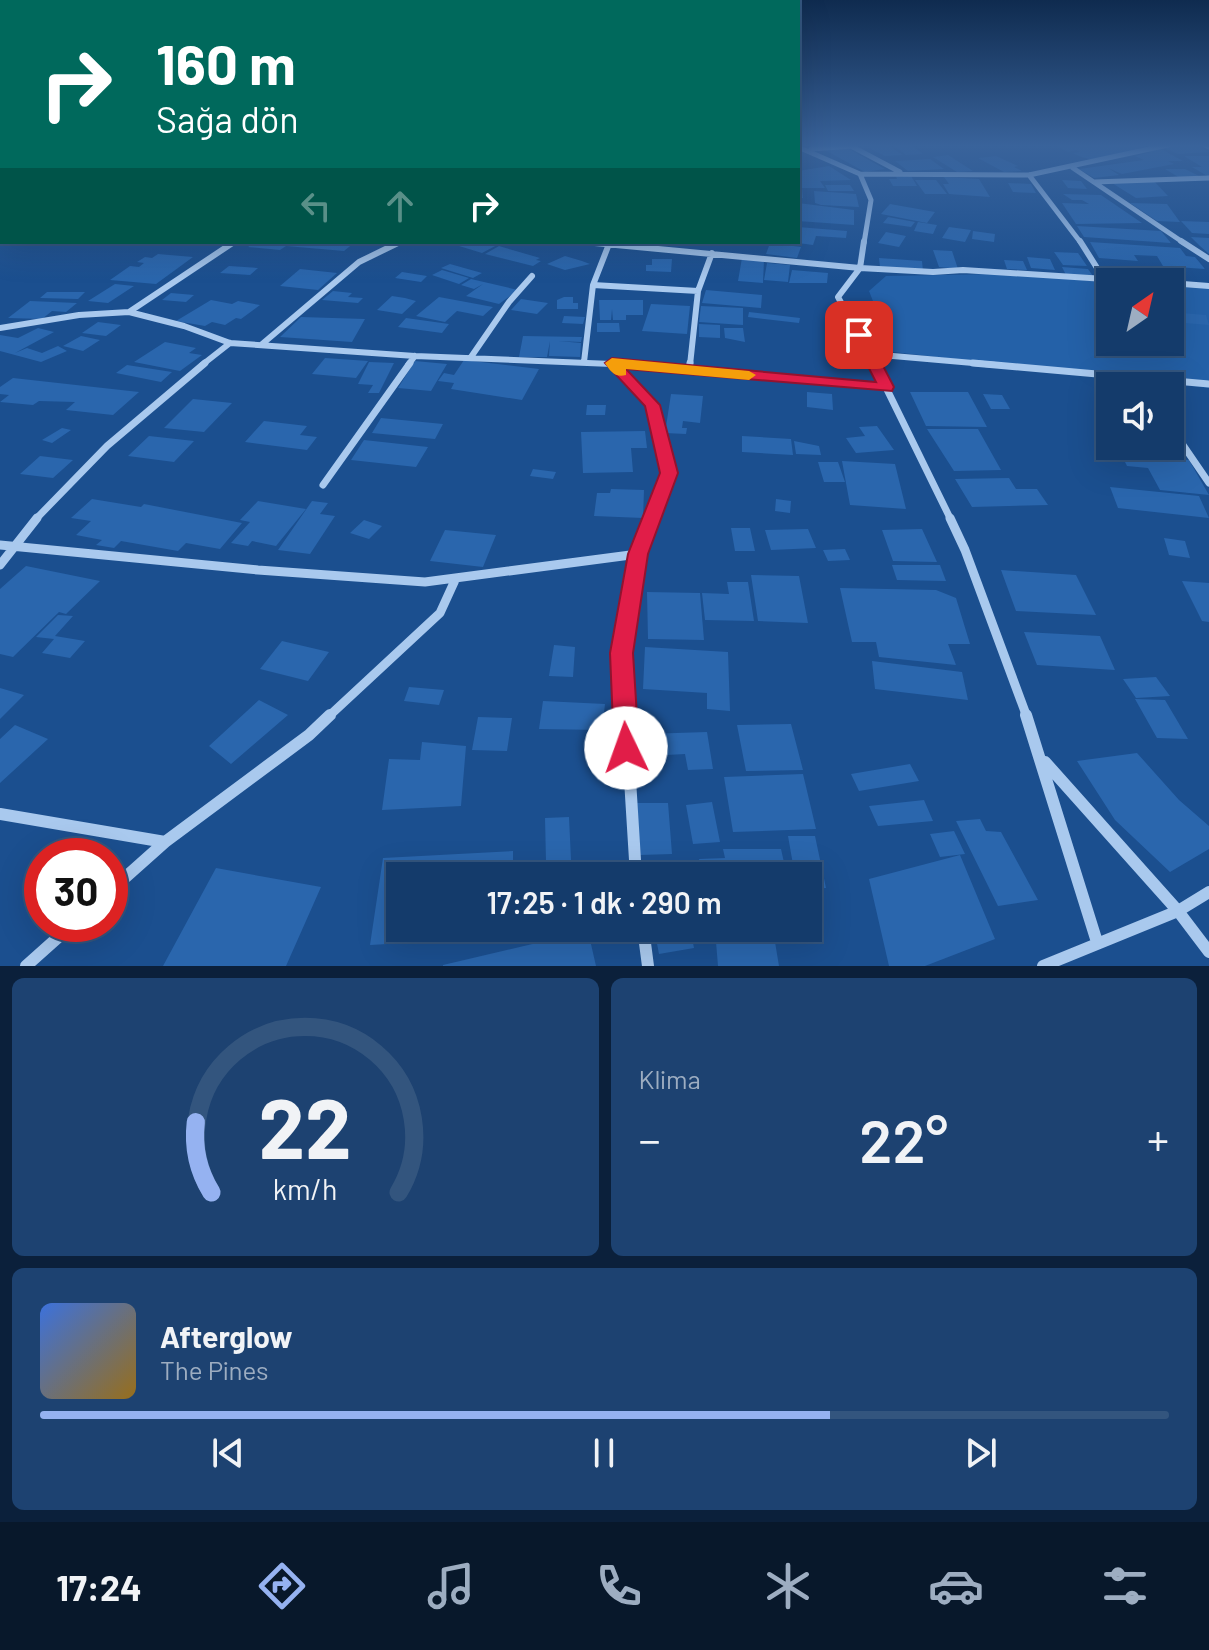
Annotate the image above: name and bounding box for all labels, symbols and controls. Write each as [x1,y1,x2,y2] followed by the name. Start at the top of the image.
[156,29,296,96] text: 160 m
[24,32,128,136] icon: right
[156,97,299,140] text: Sağa dön
[294,184,338,228] icon: left
[378,184,422,228] icon: ahead
[462,184,506,228] icon: right
[1096,268,1184,356] north arrow
[1096,268,1184,460] map controls
[825,301,893,369] pin
[837,313,881,357] icon: arrive
[1096,372,1184,460] button: sound
[584,706,668,790] position arrow
[24,838,128,942] speed limit sign: 30
[486,884,722,920] text: 17:25 · 1 dk · 290 m
[639,1063,701,1094] text: Klima
[259,1076,352,1176] text: 22
[859,1103,948,1175] text: 22°
[639,1112,661,1165] text: −
[1147,1112,1169,1165] text: +
[273,1171,338,1206] text: km/h
[160,1318,293,1354] text: Afterglow
[160,1354,269,1385] text: The Pines
[206,1431,250,1475] icon: previous
[582,1431,626,1475] icon: pause
[959,1431,1003,1475] icon: next
[254,1558,310,1614] icon: directions
[423,1558,479,1614] icon: music
[591,1558,647,1614] icon: phone
[760,1558,816,1614] icon: climate
[928,1558,984,1614] icon: car
[1097,1558,1153,1614] icon: filters
[56,1565,142,1608] text: 17:24

